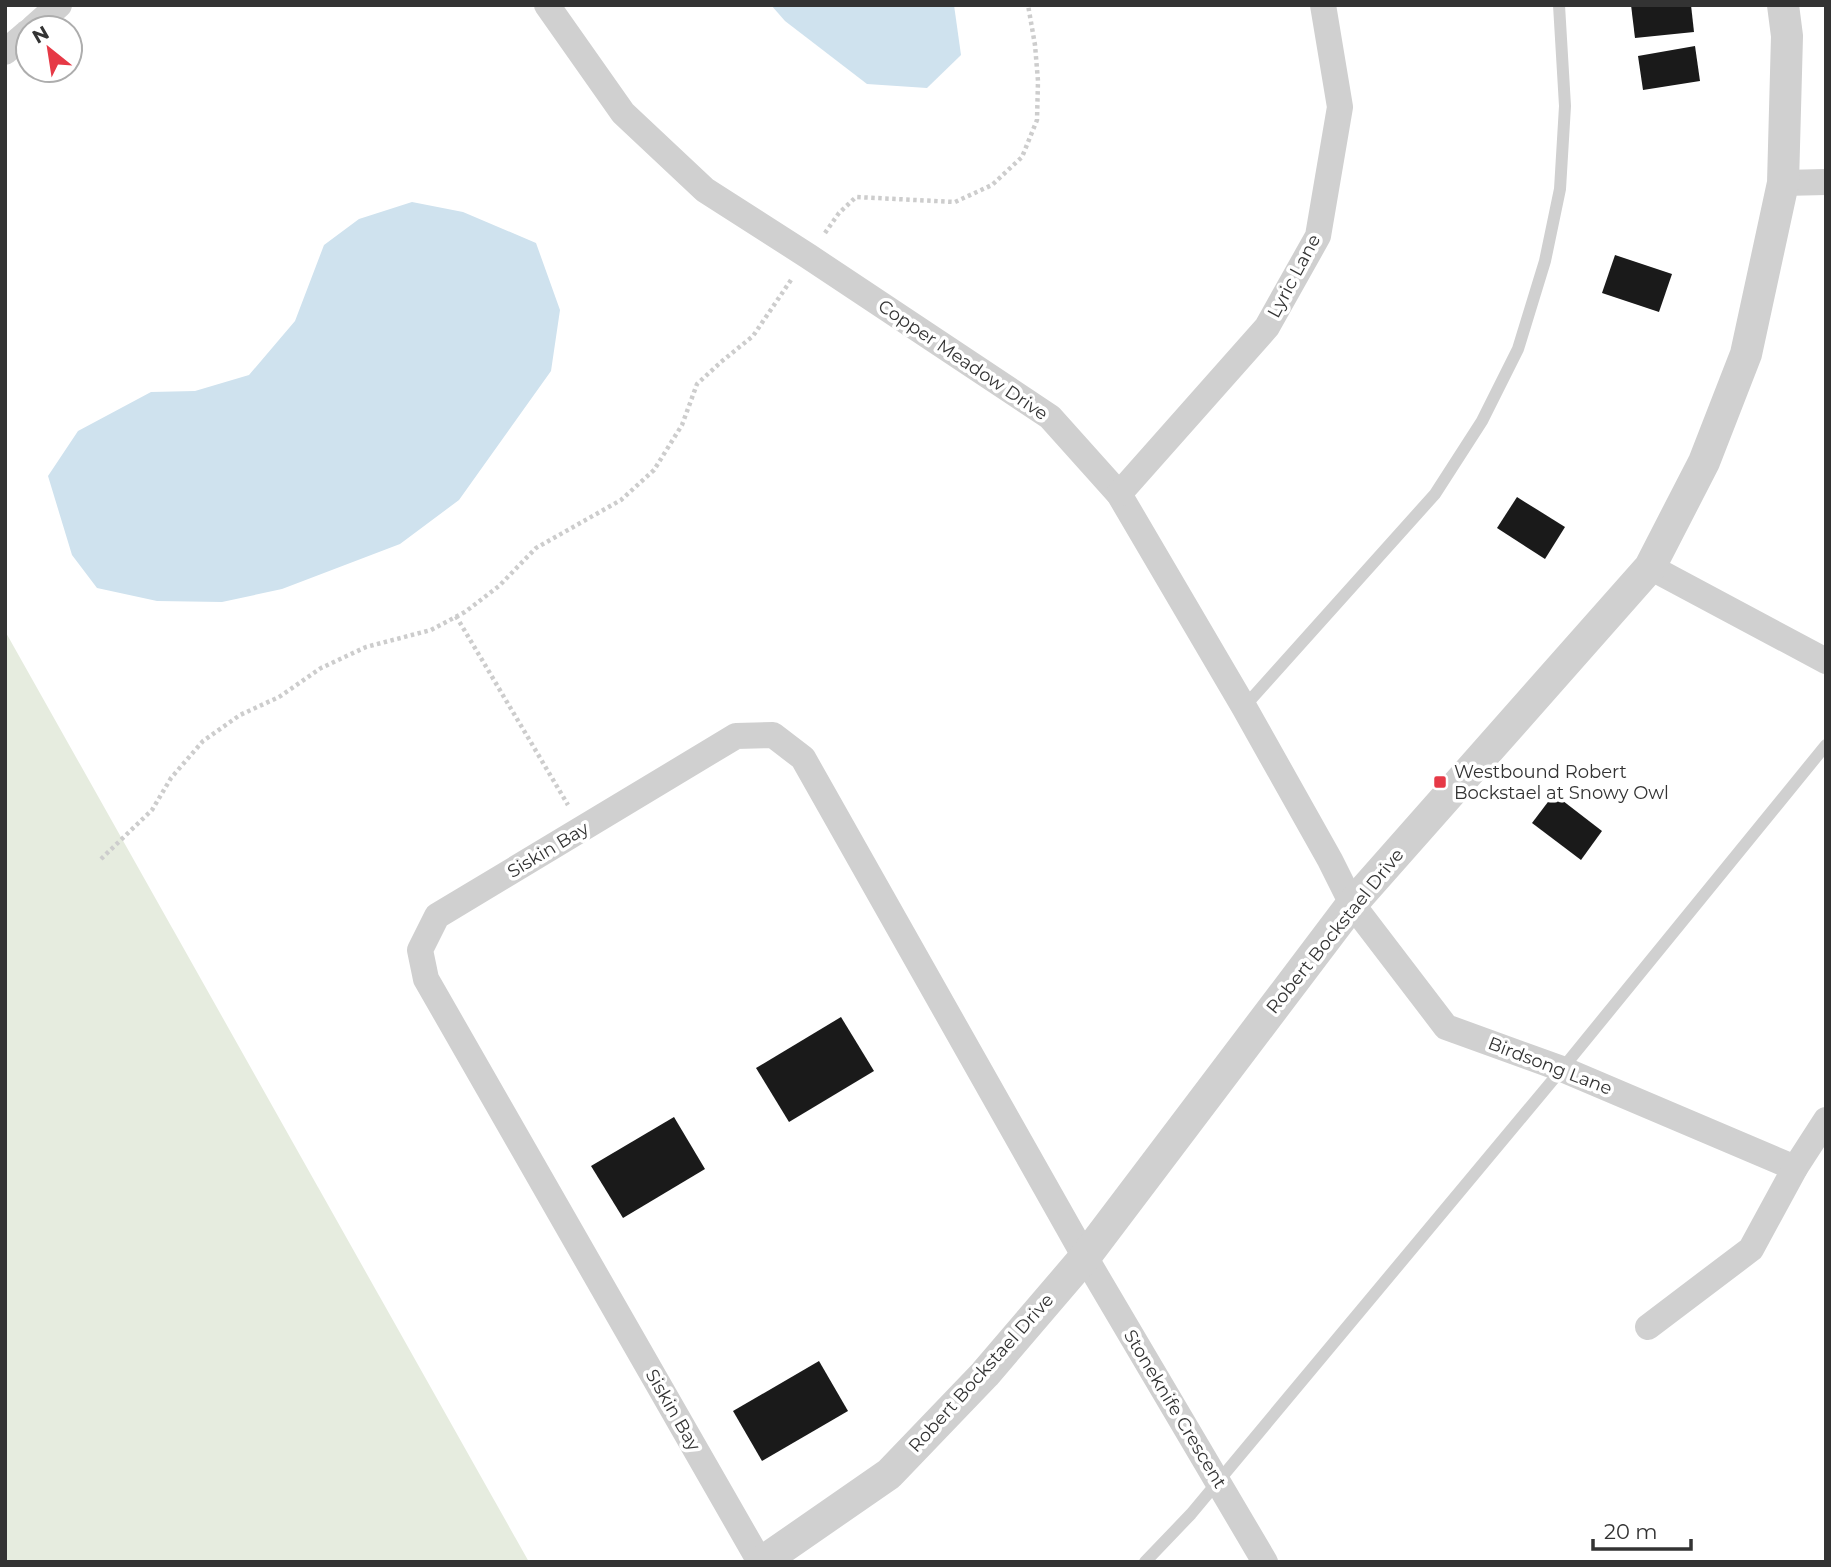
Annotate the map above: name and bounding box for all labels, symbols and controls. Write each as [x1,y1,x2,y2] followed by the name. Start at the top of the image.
[14,14,84,84] north arrow
[28,21,53,49] text: N
[1263,230,1325,322] street label: Lyric Lane
[874,295,1052,425] street label: Copper Meadow Drive
[1454,761,1669,804] place label: Westbound Robert Bockstael at Snowy Owl
[1432,774,1448,790] marker: Westbound Robert Bockstael at Snowy Owl
[503,817,593,883] street label: Siskin Bay
[1262,844,1408,1018] street label: Robert Bockstael Drive
[1485,1032,1615,1100] street label: Birdsong Lane
[904,1289,1058,1457] street label: Robert Bockstael Drive
[1119,1326,1231,1492] street label: Stoneknife Crescent
[641,1365,705,1455] street label: Siskin Bay
[1593,1508,1691,1552] scale bar
[1604,1519,1658,1544] text: 20 m

